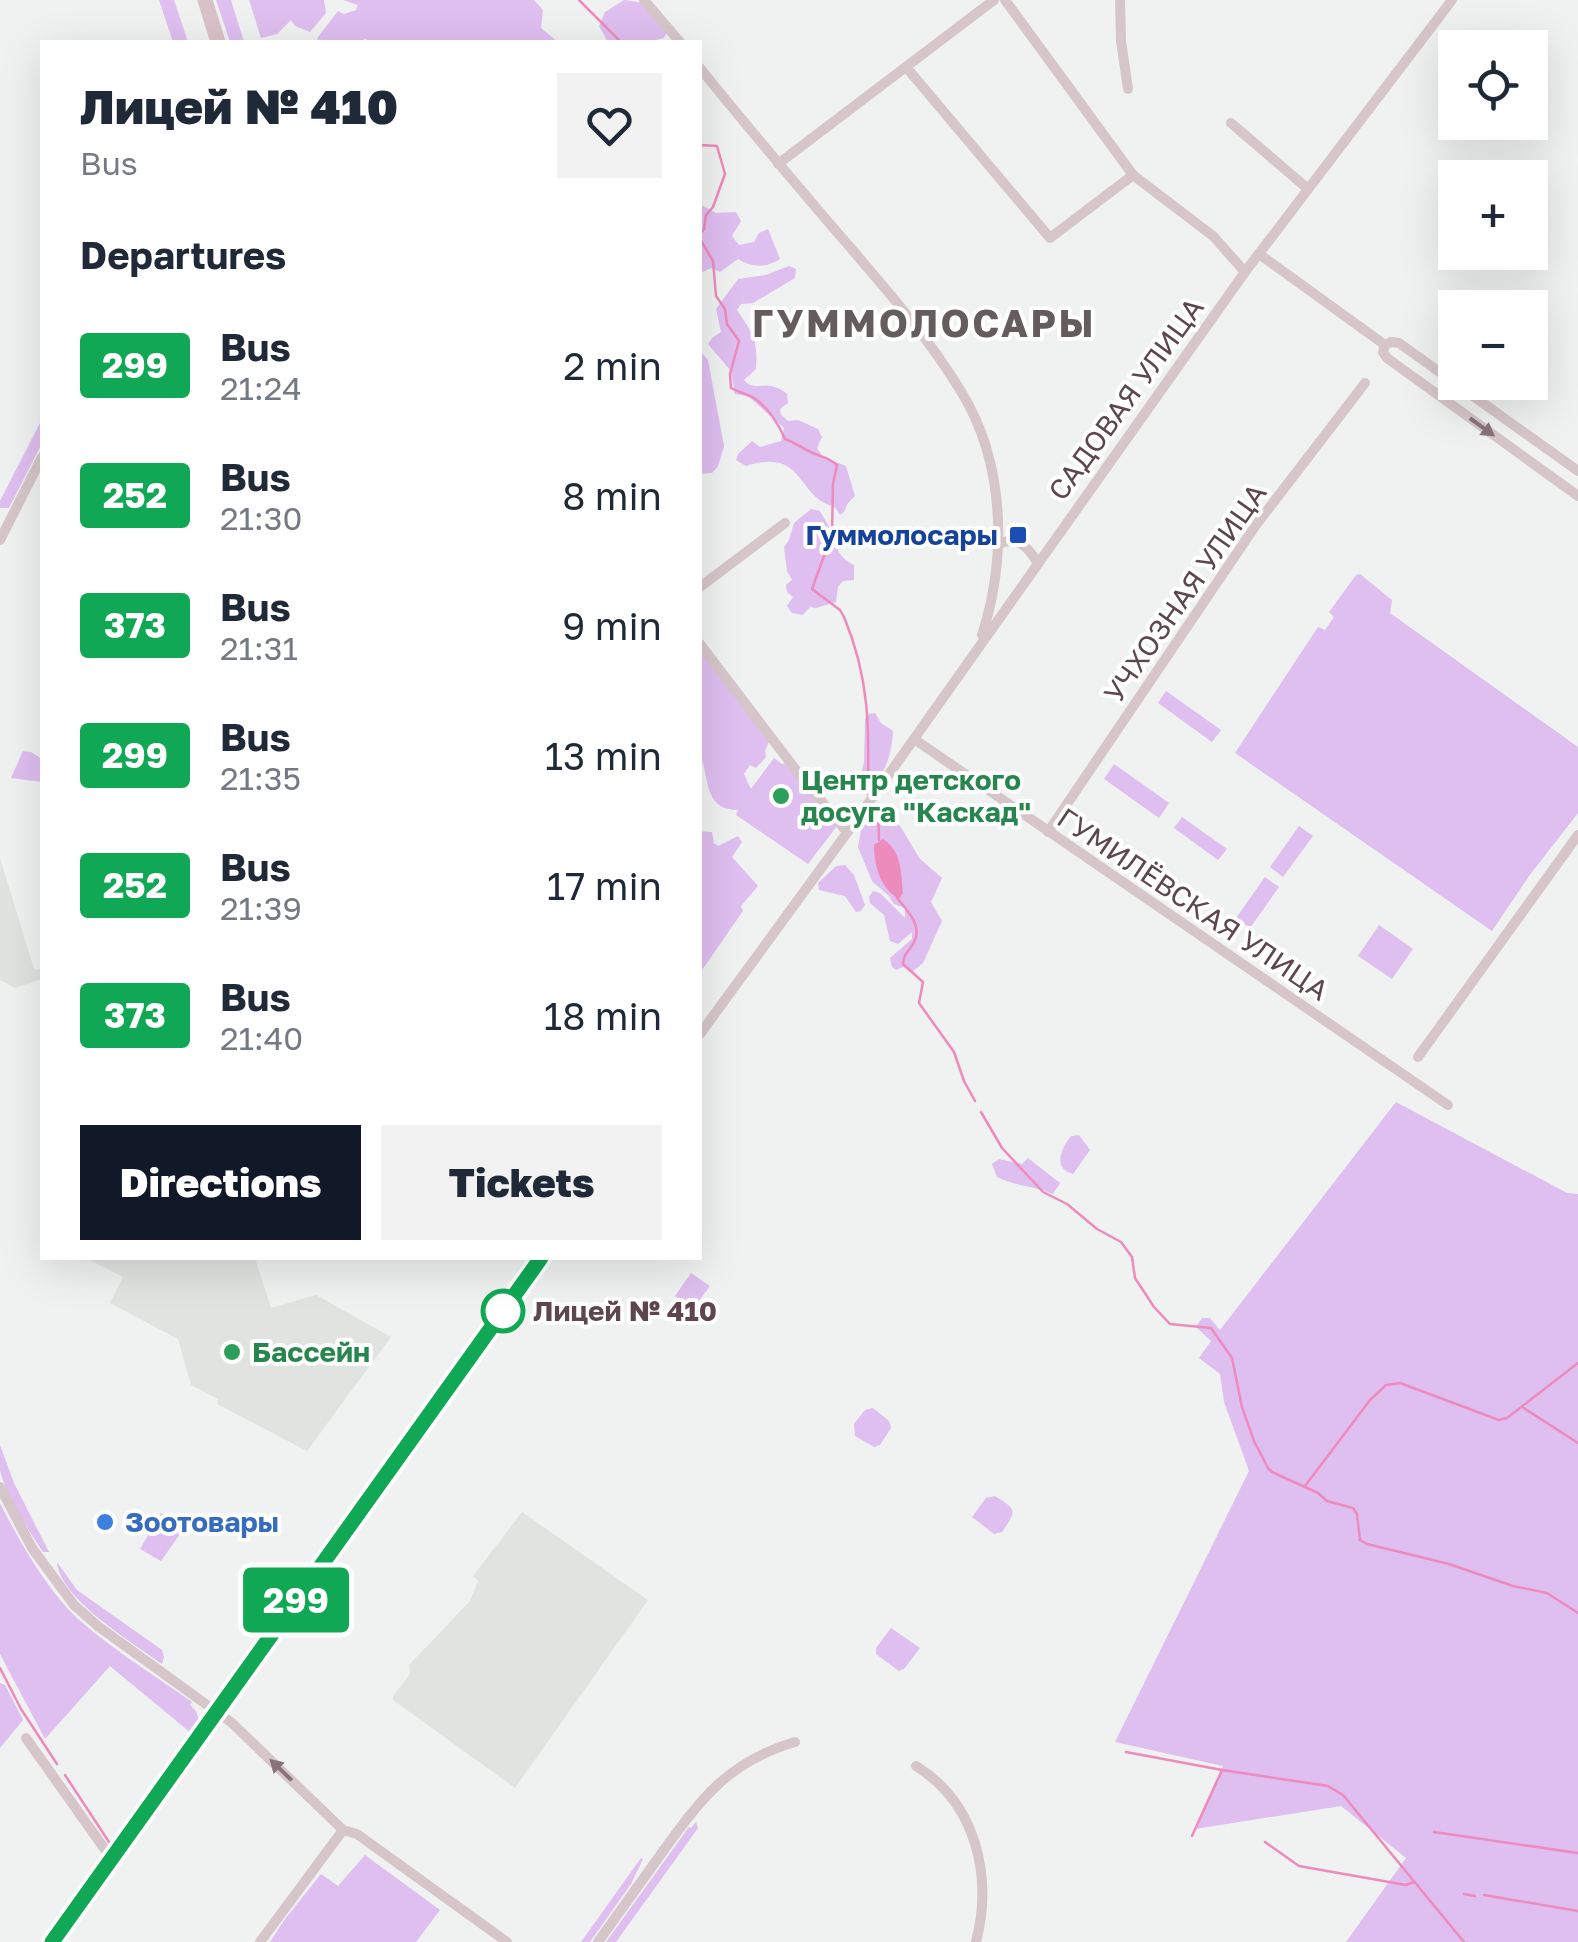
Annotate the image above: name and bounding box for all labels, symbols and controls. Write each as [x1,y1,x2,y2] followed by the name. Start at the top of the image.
[1438,30,1548,400] map controls
[1438,30,1548,140] button: locate
[557,73,662,178] button: heart
[80,77,398,135] text: Лицей № 410
[80,144,138,182] text: Bus
[1438,160,1548,270] button: +
[80,232,286,277] text: Departures
[1438,290,1548,400] button: −
[1041,291,1210,506] street label: САДОВАЯ УЛИЦА
[752,300,1096,345] district label: ГУММОЛОСАРЫ
[220,324,291,369] text: Bus
[563,343,662,388] text: 2 min
[102,344,168,386] text: 299
[220,369,302,407] text: 21:24
[1469,417,1496,436] one-way arrow
[220,454,291,499] text: Bus
[562,473,662,518] text: 8 min
[103,474,167,516] text: 252
[1097,477,1273,709] street label: УЧХОЗНАЯ УЛИЦА
[220,499,302,537] text: 21:30
[805,518,998,551] place label: Гуммолосары
[1007,524,1029,546] marker: Гуммолосары
[220,584,291,629] text: Bus
[562,603,662,648] text: 9 min
[104,604,166,646] text: 373
[220,629,298,667] text: 21:31
[220,714,291,759] text: Bus
[545,733,662,778] text: 13 min
[102,734,168,776] text: 299
[220,759,301,797] text: 21:35
[801,763,1031,828] place label: Центр детского досуга "Каскад"
[770,785,792,807] marker: Центр детского досуга "Каскад"
[1052,801,1335,1007] street label: ГУМИЛЁВСКАЯ УЛИЦА
[220,844,291,889] text: Bus
[547,863,662,908] text: 17 min
[103,864,167,906] text: 252
[220,889,302,927] text: 21:39
[220,974,291,1019] text: Bus
[544,993,662,1038] text: 18 min
[104,994,166,1036] text: 373
[220,1019,303,1057] text: 21:40
[80,1125,361,1240] button: Directions
[381,1125,662,1240] button: Tickets
[482,1290,524,1332] marker: Лицей № 410
[533,1294,717,1327] place label: Лицей № 410
[252,1335,370,1368] place label: Бассейн
[221,1341,243,1363] marker: Бассейн
[125,1505,279,1538] place label: Зоотовары
[94,1511,116,1533] marker: Зоотовары
[238,1568,354,1632] line badge: 299
[263,1579,329,1621] text: 299
[269,1759,293,1782] one-way arrow

